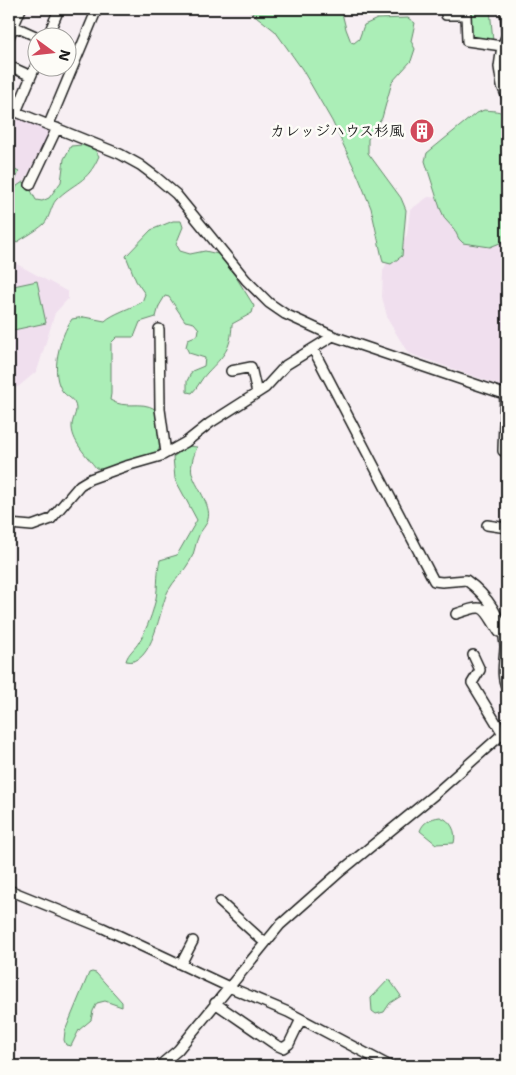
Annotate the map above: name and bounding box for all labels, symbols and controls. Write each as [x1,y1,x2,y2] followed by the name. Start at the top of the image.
[28,28,78,78] north arrow
[54,48,75,63] text: N
[409,118,435,144] building icon: カレッジハウス杉風
[270,121,404,141] place label: カレッジハウス杉風

